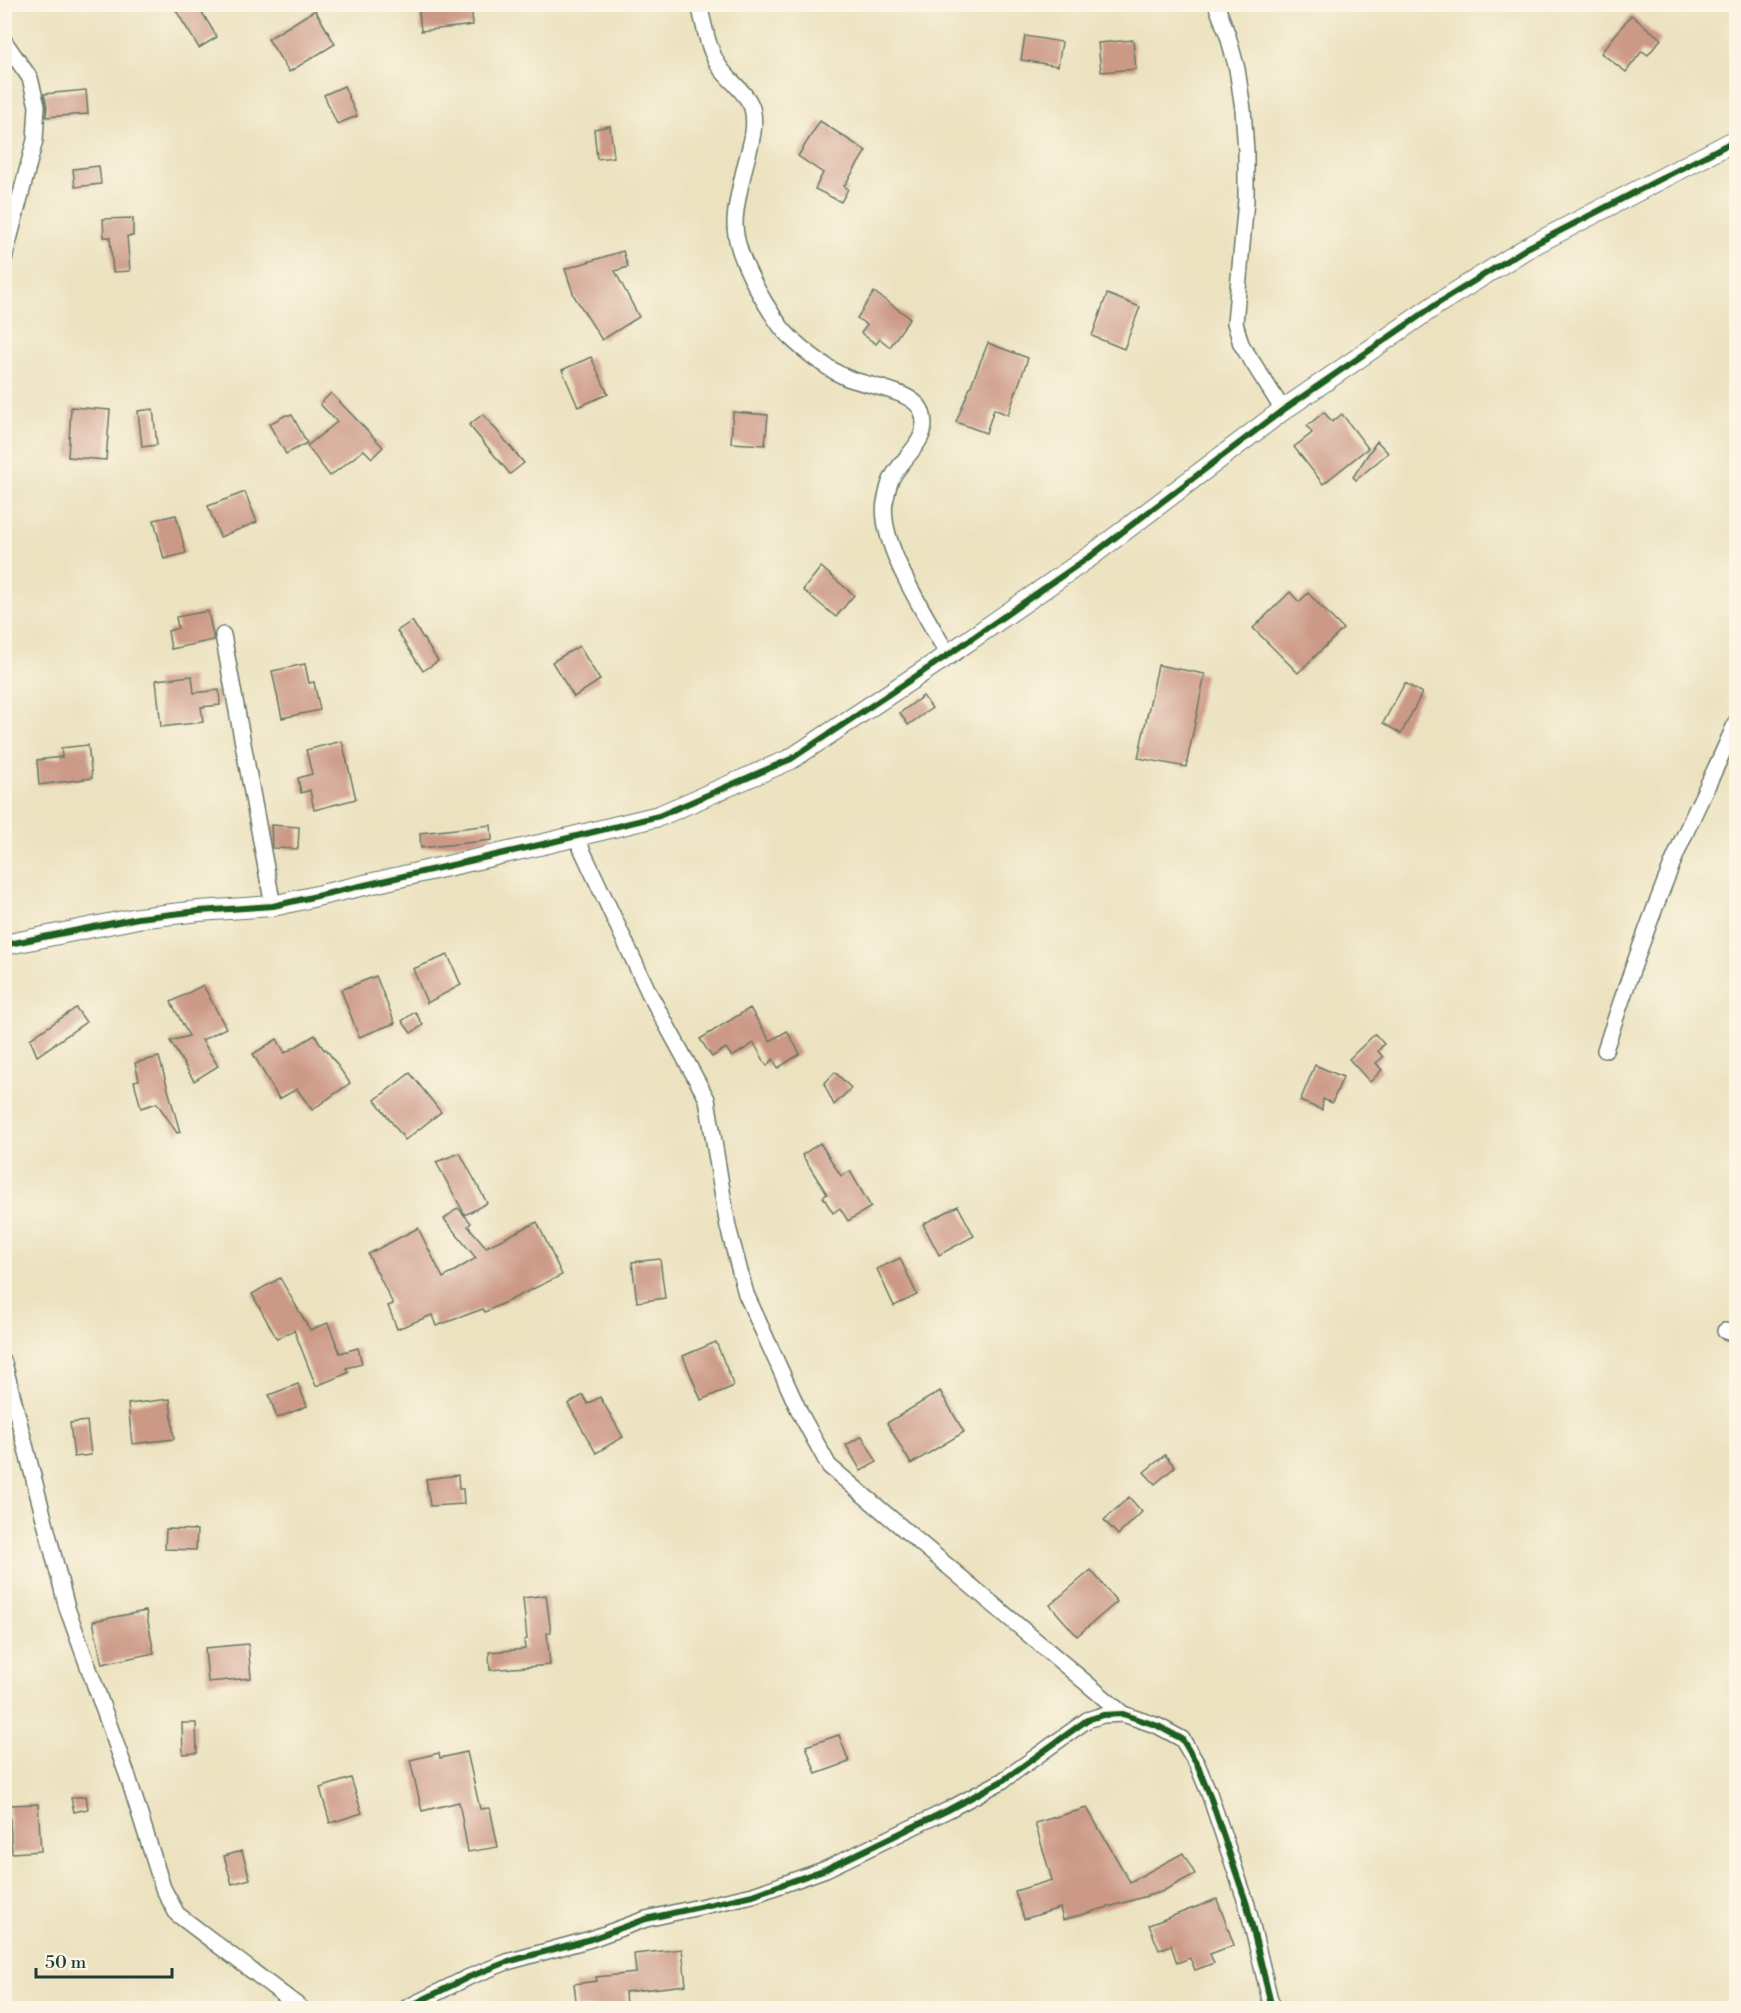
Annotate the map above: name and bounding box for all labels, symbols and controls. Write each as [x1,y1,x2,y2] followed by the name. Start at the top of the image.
[36,1941,172,1979] scale bar
[45,1951,87,1974] text: 50 m

